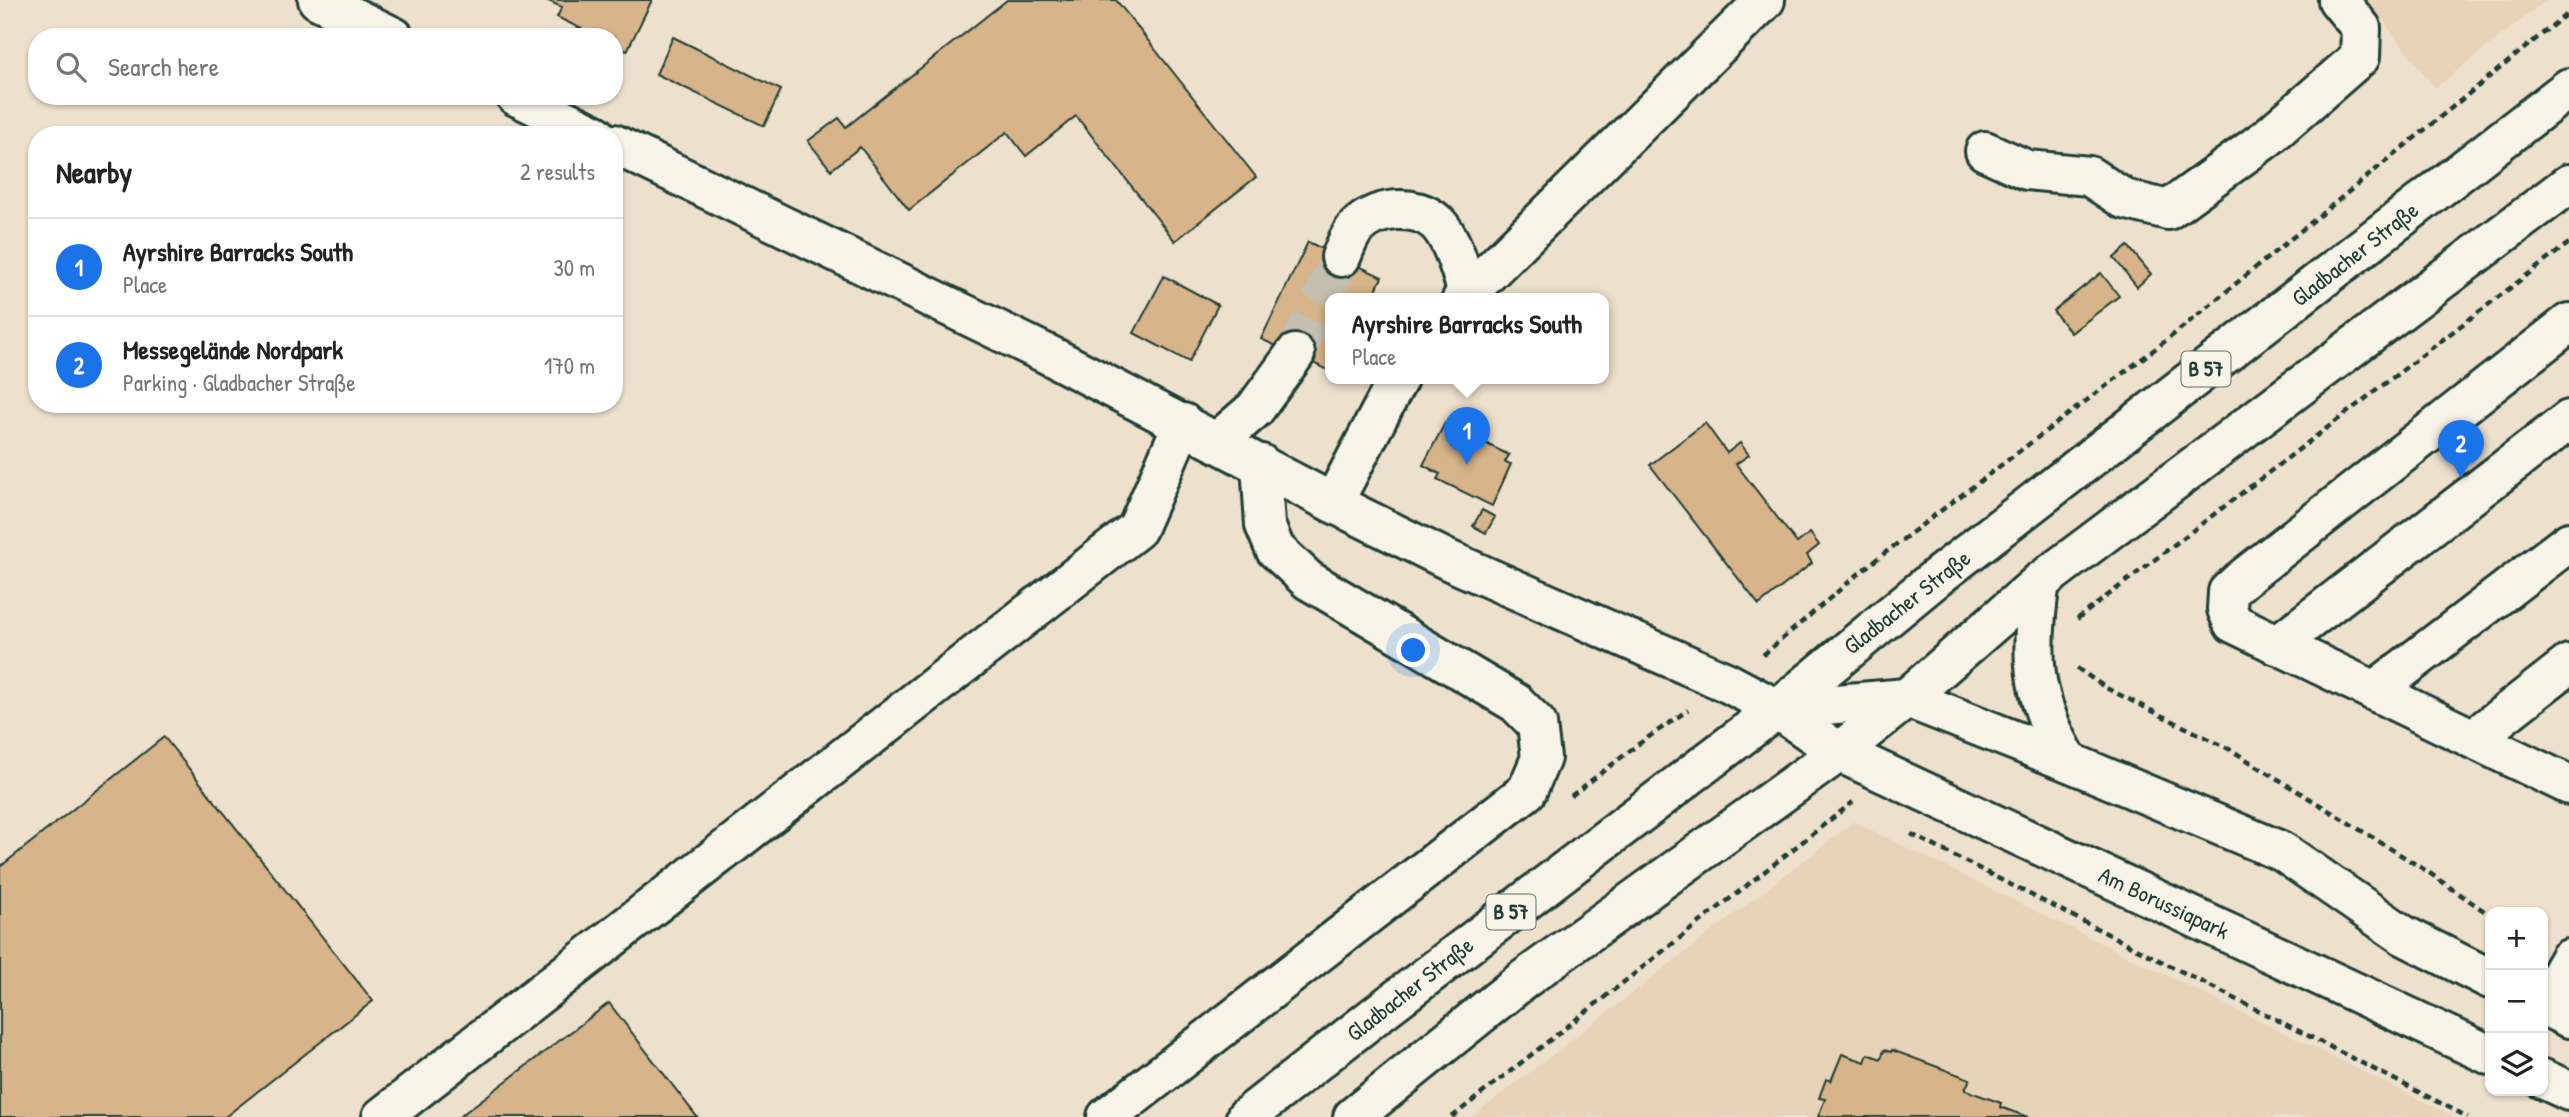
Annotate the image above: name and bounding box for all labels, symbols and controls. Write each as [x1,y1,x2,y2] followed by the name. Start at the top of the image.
[28,28,623,105] search box
[52,48,90,86] icon: search
[108,49,219,84] text: Search here
[56,152,132,192] text: Nearby
[520,156,595,187] text: 2 results
[2285,194,2425,313] street label: Gladbacher Straße
[123,234,353,269] text: Ayrshire Barracks South
[75,252,83,283] text: 1
[553,252,595,283] text: 30 m
[123,269,167,300] text: Place
[1325,293,1609,384] popup
[1352,306,1582,341] text: Ayrshire Barracks South
[123,332,343,367] text: Messegelände Nordpark
[1352,341,1396,372] text: Place
[74,350,84,381] text: 2
[544,350,595,381] text: 170 m
[2182,352,2230,386] road number: B 57
[123,367,356,398] text: Parking · Gladbacher Straße
[1444,407,1490,465] pin: 1
[2438,420,2484,478] pin: 2
[1837,542,1977,661] street label: Gladbacher Straße
[1396,633,1430,667] your location
[2094,859,2235,946] street label: Am Borussiapark
[1486,894,1536,930] road number: B 57
[2485,907,2548,1096] map controls
[2485,907,2548,970] button: +
[1340,929,1480,1048] street label: Gladbacher Straße
[2485,970,2548,1033] button: −
[2485,1033,2548,1096] button: layers

